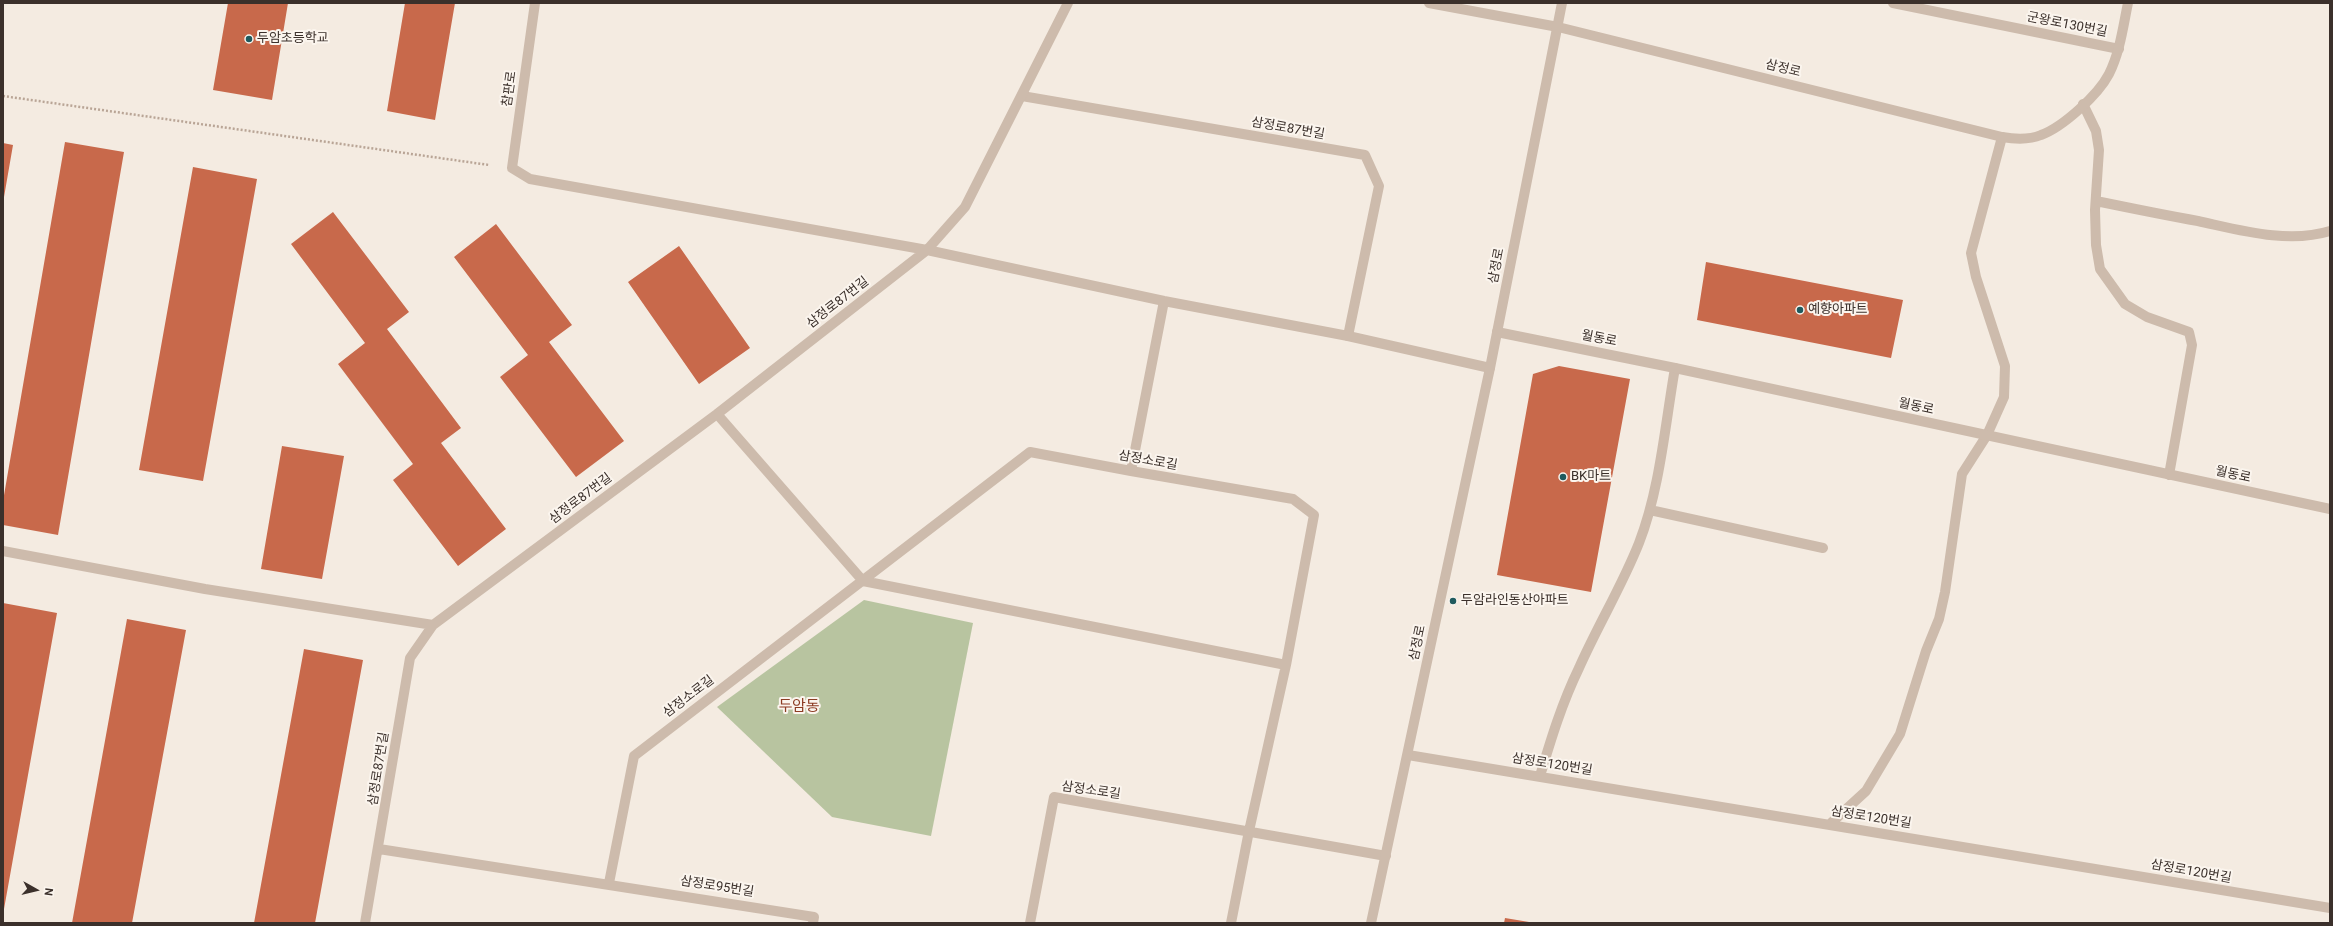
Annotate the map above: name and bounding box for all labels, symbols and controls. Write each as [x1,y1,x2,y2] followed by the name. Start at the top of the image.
[2025,10,2109,40] street label: 군왕로130번길
[257,31,329,47] place label: 두암초등학교
[244,34,254,44] marker: 두암초등학교
[1764,57,1802,81] street label: 삼정로
[500,70,520,108] street label: 참판로
[1250,115,1326,143] street label: 삼정로87번길
[1486,247,1508,285] street label: 삼정로
[804,274,872,332] street label: 삼정로87번길
[1808,302,1868,318] place label: 예향아파트
[1795,305,1805,315] marker: 예향아파트
[1580,328,1618,350] street label: 월동로
[1897,396,1935,418] street label: 월동로
[1117,448,1179,474] street label: 삼정소로길
[2214,464,2252,486] street label: 월동로
[1571,469,1611,485] place label: BK마트
[547,470,615,528] street label: 삼정로87번길
[1558,472,1568,482] marker: BK마트
[1461,593,1569,609] place label: 두암라인동산아파트
[1448,596,1458,606] marker: 두암라인동산아파트
[1407,624,1429,662] street label: 삼정로
[660,673,718,721] street label: 삼정소로길
[778,698,820,716] district label: 두암동
[365,731,393,807] street label: 삼정로87번길
[1510,751,1594,779] street label: 삼정로120번길
[1060,779,1122,803] street label: 삼정소로길
[1829,804,1913,832] street label: 삼정로120번길
[2149,857,2233,887] street label: 삼정로120번길
[16,870,56,910] north arrow
[679,873,755,901] street label: 삼정로95번길
[41,887,55,896] text: N

